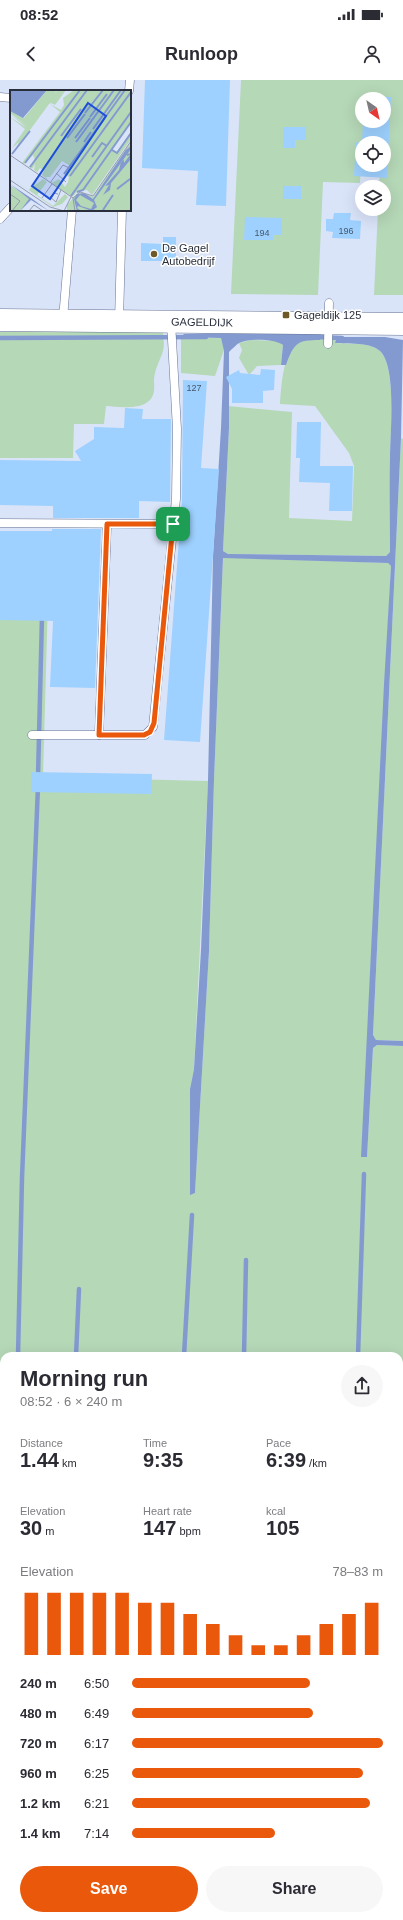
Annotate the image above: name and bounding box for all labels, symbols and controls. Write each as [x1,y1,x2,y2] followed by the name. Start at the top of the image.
[20,6,58,23] text: 08:52
[20,43,42,65] icon: back
[361,43,383,65] icon: person
[165,44,238,64] text: Runloop
[10,90,131,211] inset map
[355,92,391,128] north arrow
[355,92,391,216] map controls
[355,136,391,172] button: locate
[355,180,391,216] button: layers
[338,226,354,236] house number: 196
[254,228,270,238] house number: 194
[162,242,216,267] place label: De Gagel Autobedrijf
[149,249,159,259] marker: De Gagel Autobedrijf
[294,309,361,321] place label: Gageldijk 125
[281,310,291,320] marker: Gageldijk 125
[171,315,234,329] street label: GAGELDIJK
[186,383,202,393] house number: 127
[156,507,190,541] pin
[162,513,184,535] icon: arrive
[341,1365,383,1407] button: share
[20,1366,148,1391] text: Morning run
[20,1394,122,1409] text: 08:52 · 6 × 240 m
[20,1437,63,1449] text: Distance
[143,1437,167,1449] text: Time
[266,1437,291,1449] text: Pace
[20,1449,59,1471] text: 1.44
[143,1449,183,1471] text: 9:35
[266,1449,306,1471] text: 6:39
[59,1457,77,1469] text: km
[306,1457,327,1469] text: /km
[20,1505,65,1517] text: Elevation
[143,1505,192,1517] text: Heart rate
[266,1505,286,1517] text: kcal
[20,1517,42,1539] text: 30
[143,1517,176,1539] text: 147
[266,1517,299,1539] text: 105
[42,1525,54,1537] text: m
[176,1525,201,1537] text: bpm
[20,1564,73,1579] text: Elevation
[332,1564,383,1579] text: 78–83 m
[20,1676,57,1691] text: 240 m
[84,1676,109,1691] text: 6:50
[20,1706,57,1721] text: 480 m
[84,1706,109,1721] text: 6:49
[20,1736,57,1751] text: 720 m
[84,1736,109,1751] text: 6:17
[20,1766,57,1781] text: 960 m
[84,1766,109,1781] text: 6:25
[20,1796,60,1811] text: 1.2 km
[84,1796,109,1811] text: 6:21
[20,1826,60,1841] text: 1.4 km
[84,1826,109,1841] text: 7:14
[20,1866,198,1912] button: Save
[206,1866,383,1912] button: Share

